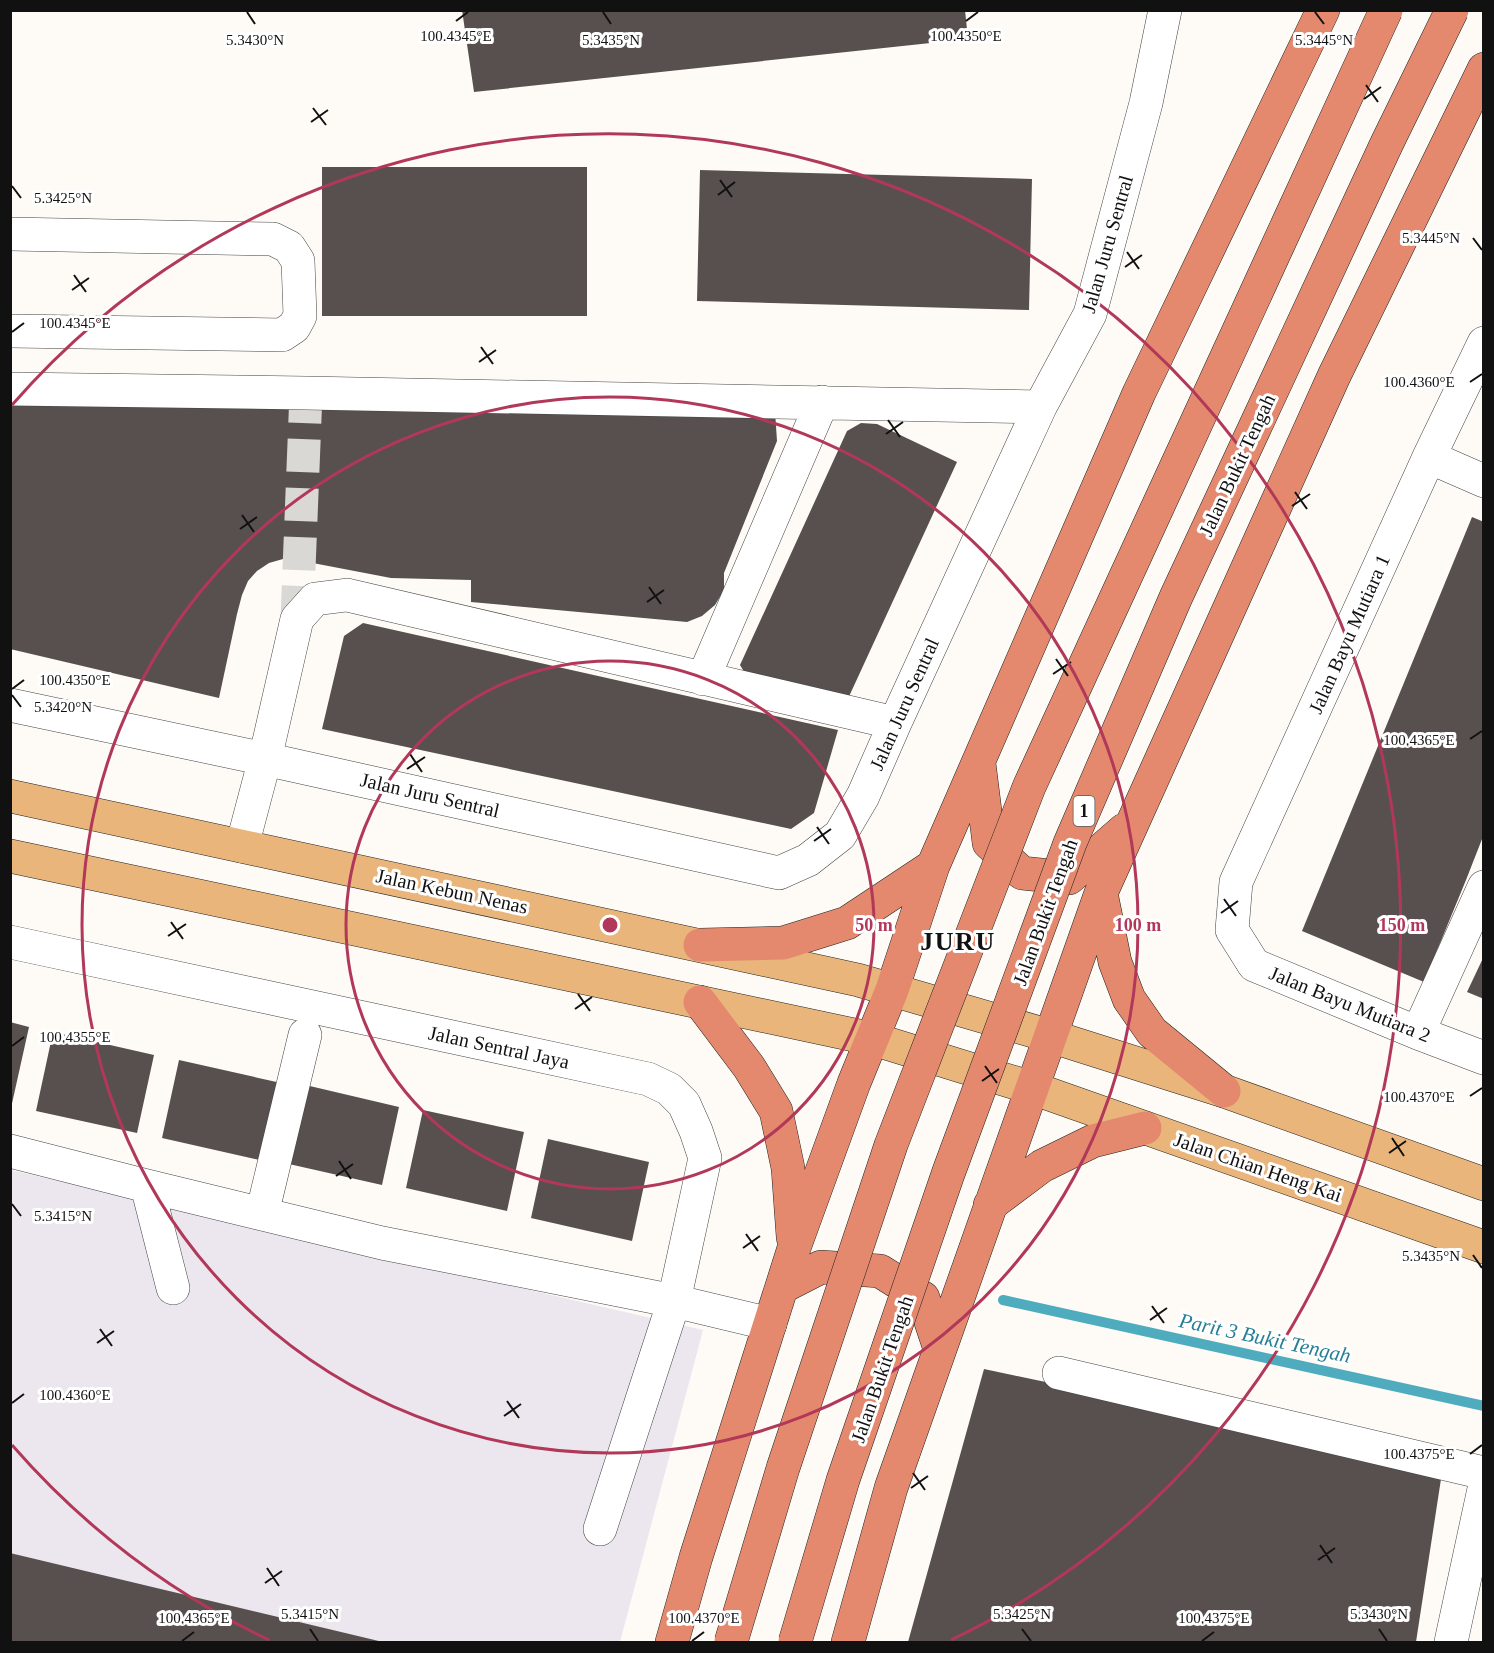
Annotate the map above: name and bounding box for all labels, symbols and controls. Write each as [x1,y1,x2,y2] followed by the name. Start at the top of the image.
[420,28,492,44] text: 100.4345°E
[930,28,1002,44] text: 100.4350°E
[226,32,284,48] text: 5.3430°N
[582,32,640,48] text: 5.3435°N
[1295,32,1353,48] text: 5.3445°N
[1077,172,1137,315] street label: Jalan Juru Sentral
[34,190,92,206] text: 5.3425°N
[1402,230,1460,246] text: 5.3445°N
[39,315,111,331] text: 100.4345°E
[1383,374,1455,390] text: 100.4360°E
[1195,391,1280,540] street label: Jalan Bukit Tengah
[1304,551,1395,717] street label: Jalan Bayu Mutiara 1
[865,634,943,773] street label: Jalan Juru Sentral
[39,672,111,688] text: 100.4350°E
[34,699,92,715] text: 5.3420°N
[1383,732,1455,748] text: 100.4365°E
[358,768,502,822] street label: Jalan Juru Sentral
[1074,796,1094,826] road number: 1
[1008,836,1083,988] street label: Jalan Bukit Tengah
[374,864,530,918] street label: Jalan Kebun Nenas
[600,915,620,935] centre of rings
[855,915,893,935] text: 50 m
[1115,915,1161,935] text: 100 m
[1379,915,1425,935] text: 150 m
[920,927,996,956] district label: JURU
[1266,962,1434,1047] street label: Jalan Bayu Mutiara 2
[426,1021,571,1074] street label: Jalan Sentral Jaya
[39,1029,111,1045] text: 100.4355°E
[1383,1089,1455,1105] text: 100.4370°E
[1171,1128,1345,1207] street label: Jalan Chian Heng Kai
[34,1208,92,1224] text: 5.3415°N
[1402,1248,1460,1264] text: 5.3435°N
[847,1293,918,1446] street label: Jalan Bukit Tengah
[1176,1308,1353,1368] water label: Parit 3 Bukit Tengah
[39,1387,111,1403] text: 100.4360°E
[1383,1446,1455,1462] text: 100.4375°E
[281,1606,339,1622] text: 5.3415°N
[993,1606,1051,1622] text: 5.3425°N
[1350,1606,1408,1622] text: 5.3430°N
[158,1610,230,1626] text: 100.4365°E
[668,1610,740,1626] text: 100.4370°E
[1178,1610,1250,1626] text: 100.4375°E

